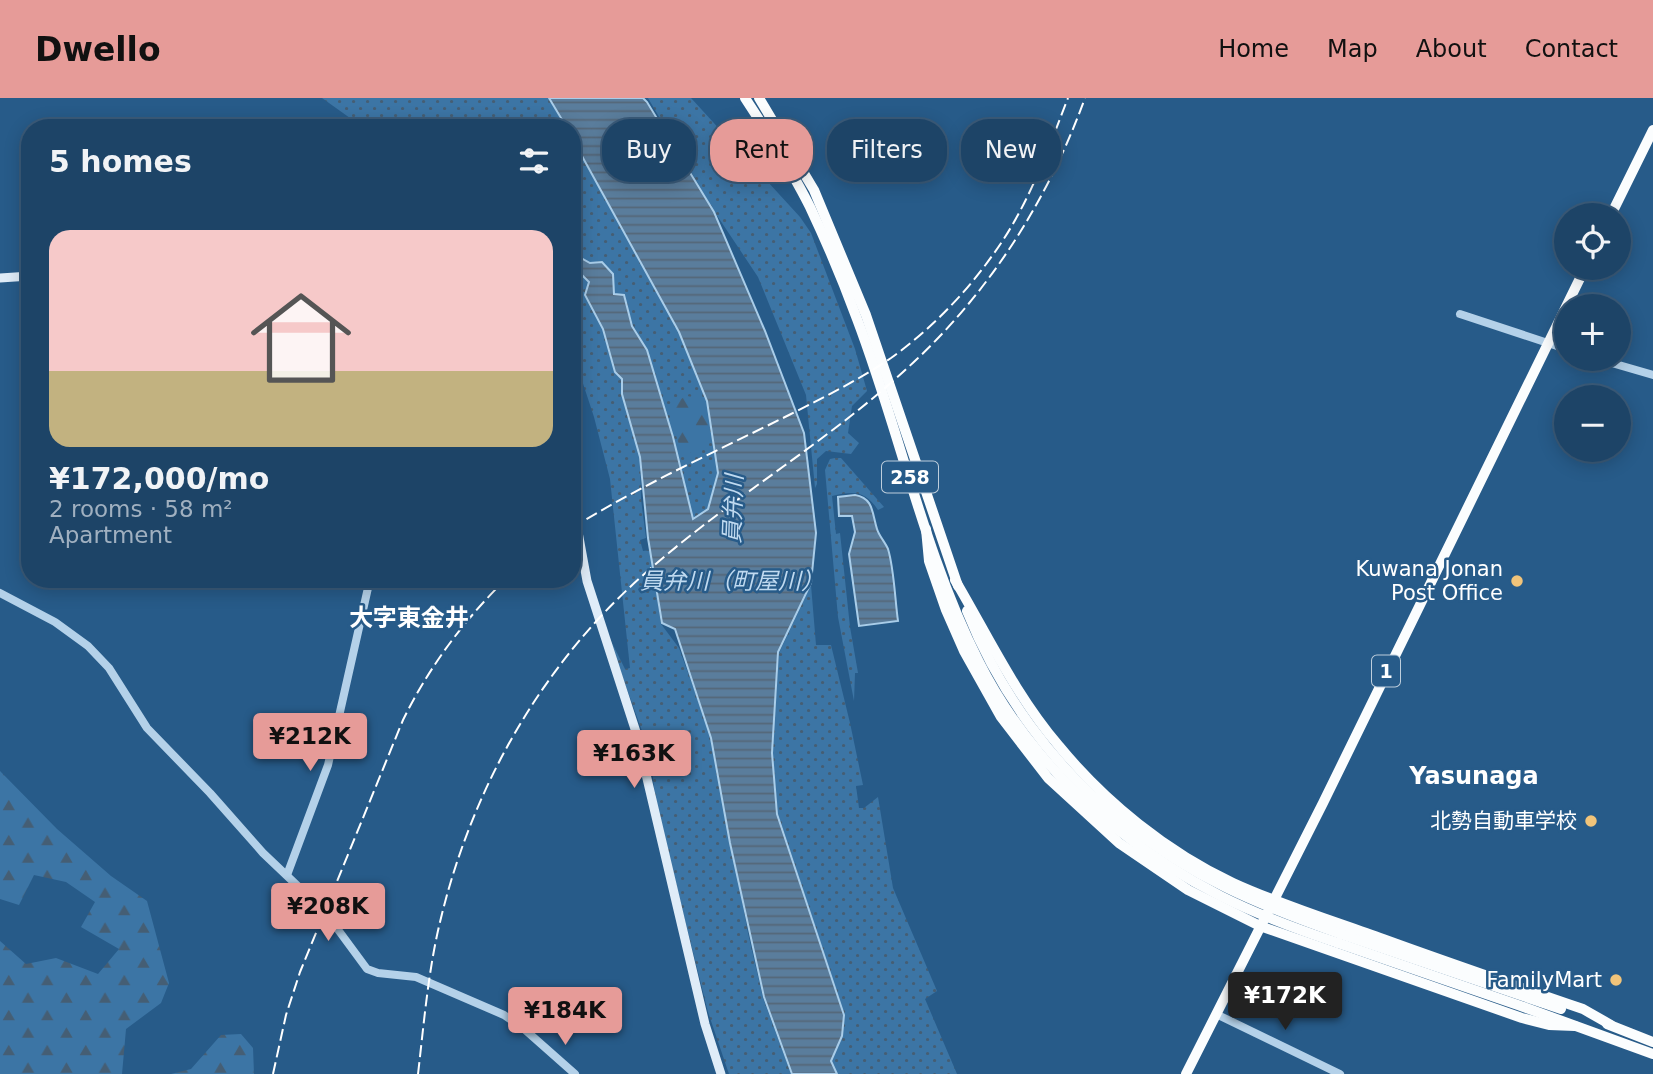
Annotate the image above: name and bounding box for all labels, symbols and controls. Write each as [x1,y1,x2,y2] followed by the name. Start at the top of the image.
[35,30,161,69] text: Dwello
[1218,35,1289,63] text: Home
[1327,35,1378,63] text: Map
[1416,35,1487,63] text: About
[1525,35,1618,63] text: Contact
[602,119,696,182] chip: Buy
[710,119,813,182] chip: Rent
[827,119,947,182] chip: Filters
[961,119,1061,182] chip: New
[515,142,553,180] icon: filters
[49,144,192,179] text: 5 homes
[1554,203,1631,462] map controls
[1554,203,1631,280] button: locate
[238,275,364,401] icon: home
[1554,294,1631,371] button: +
[1554,385,1631,462] button: −
[49,461,269,496] text: ¥172,000/mo
[882,462,938,492] road number: 258
[719,471,747,544] water label: 員弁川
[49,496,233,522] text: 2 rooms · 58 m²
[49,522,172,548] text: Apartment
[1356,557,1503,605] place label: Kuwana Jonan Post Office
[640,568,824,594] water label: 員弁川（町屋川）
[1509,573,1525,589] marker: Kuwana Jonan Post Office
[349,604,469,632] district label: 大字東金井
[1372,656,1400,686] road number: 1
[261,714,359,773] pin: ¥212K
[269,723,351,749] text: ¥212K
[585,730,683,790] pin: ¥163K
[593,740,675,766] text: ¥163K
[1408,762,1539,790] district label: Yasunaga
[1430,809,1577,833] place label: 北勢自動車学校
[1583,813,1599,829] marker: 北勢自動車学校
[279,884,377,943] pin: ¥208K
[287,893,369,919] text: ¥208K
[1487,968,1602,992] place label: FamilyMart
[1236,972,1334,1032] pin: ¥172K
[1608,972,1624,988] marker: FamilyMart
[1244,982,1326,1008] text: ¥172K
[516,988,614,1047] pin: ¥184K
[524,997,606,1023] text: ¥184K

